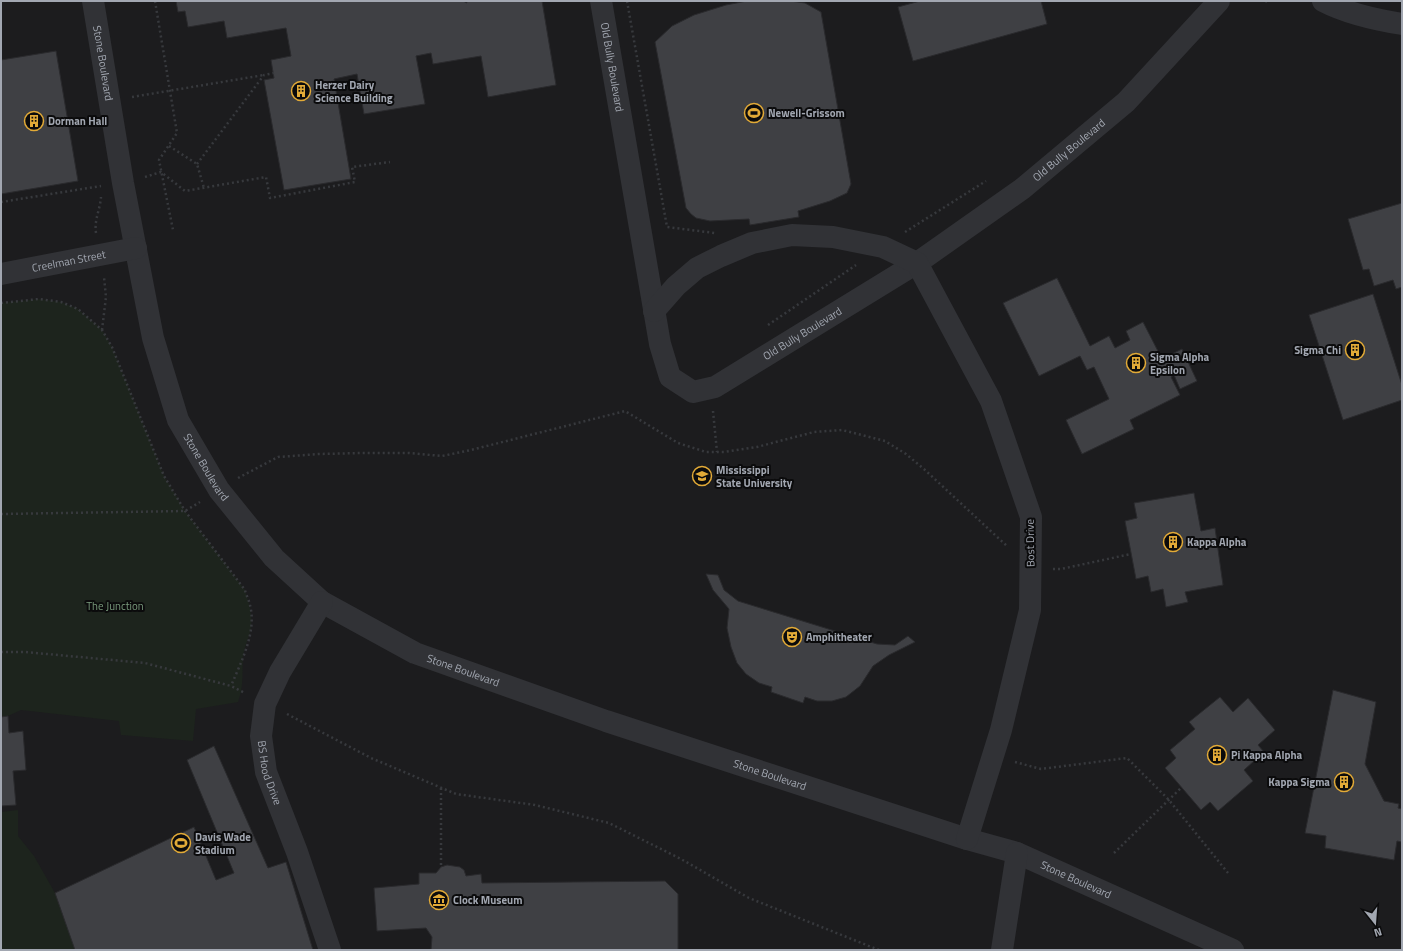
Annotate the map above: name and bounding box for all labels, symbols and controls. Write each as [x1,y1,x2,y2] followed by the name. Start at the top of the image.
[597,21,628,113] street label: Old Bully Boulevard
[89,24,117,102] street label: Stone Boulevard
[315,77,393,106] place label: Herzer Dairy Science Building
[290,80,312,102] building icon: Herzer Dairy Science Building
[743,102,765,124] sports icon: Newell-Grissom
[768,105,845,121] place label: Newell-Grissom
[23,110,45,132] building icon: Dorman Hall
[48,113,107,129] place label: Dorman Hall
[1029,115,1109,185] street label: Old Bully Boulevard
[31,246,107,276] street label: Creelman Street
[760,303,845,364] street label: Old Bully Boulevard
[1344,339,1366,361] building icon: Sigma Chi
[1294,342,1341,358] place label: Sigma Chi
[1150,349,1210,378] place label: Sigma Alpha Epsilon
[1125,352,1147,374] building icon: Sigma Alpha Epsilon
[180,431,233,504] street label: Stone Boulevard
[716,462,793,491] place label: Mississippi State University
[691,465,713,487] school or university icon: Mississippi State University
[1022,518,1038,567] street label: Bost Drive
[1162,531,1184,553] building icon: Kappa Alpha
[1187,534,1247,550] place label: Kappa Alpha
[86,598,144,614] park label: The Junction
[781,626,803,648] theatre icon: Amphitheater
[806,629,872,645] place label: Amphitheater
[425,650,502,691] street label: Stone Boulevard
[254,739,286,808] street label: BS Hood Drive
[1206,744,1228,766] building icon: Pi Kappa Alpha
[1231,747,1302,763] place label: Pi Kappa Alpha
[731,755,809,794] street label: Stone Boulevard
[1333,771,1355,793] building icon: Kappa Sigma
[1268,774,1330,790] place label: Kappa Sigma
[195,829,251,858] place label: Davis Wade Stadium
[170,832,192,854] sports icon: Davis Wade Stadium
[1038,857,1114,902] street label: Stone Boulevard
[428,889,450,911] museum icon: Clock Museum
[453,892,522,908] place label: Clock Museum
[1355,903,1395,943] north arrow
[1372,924,1384,941] text: N

